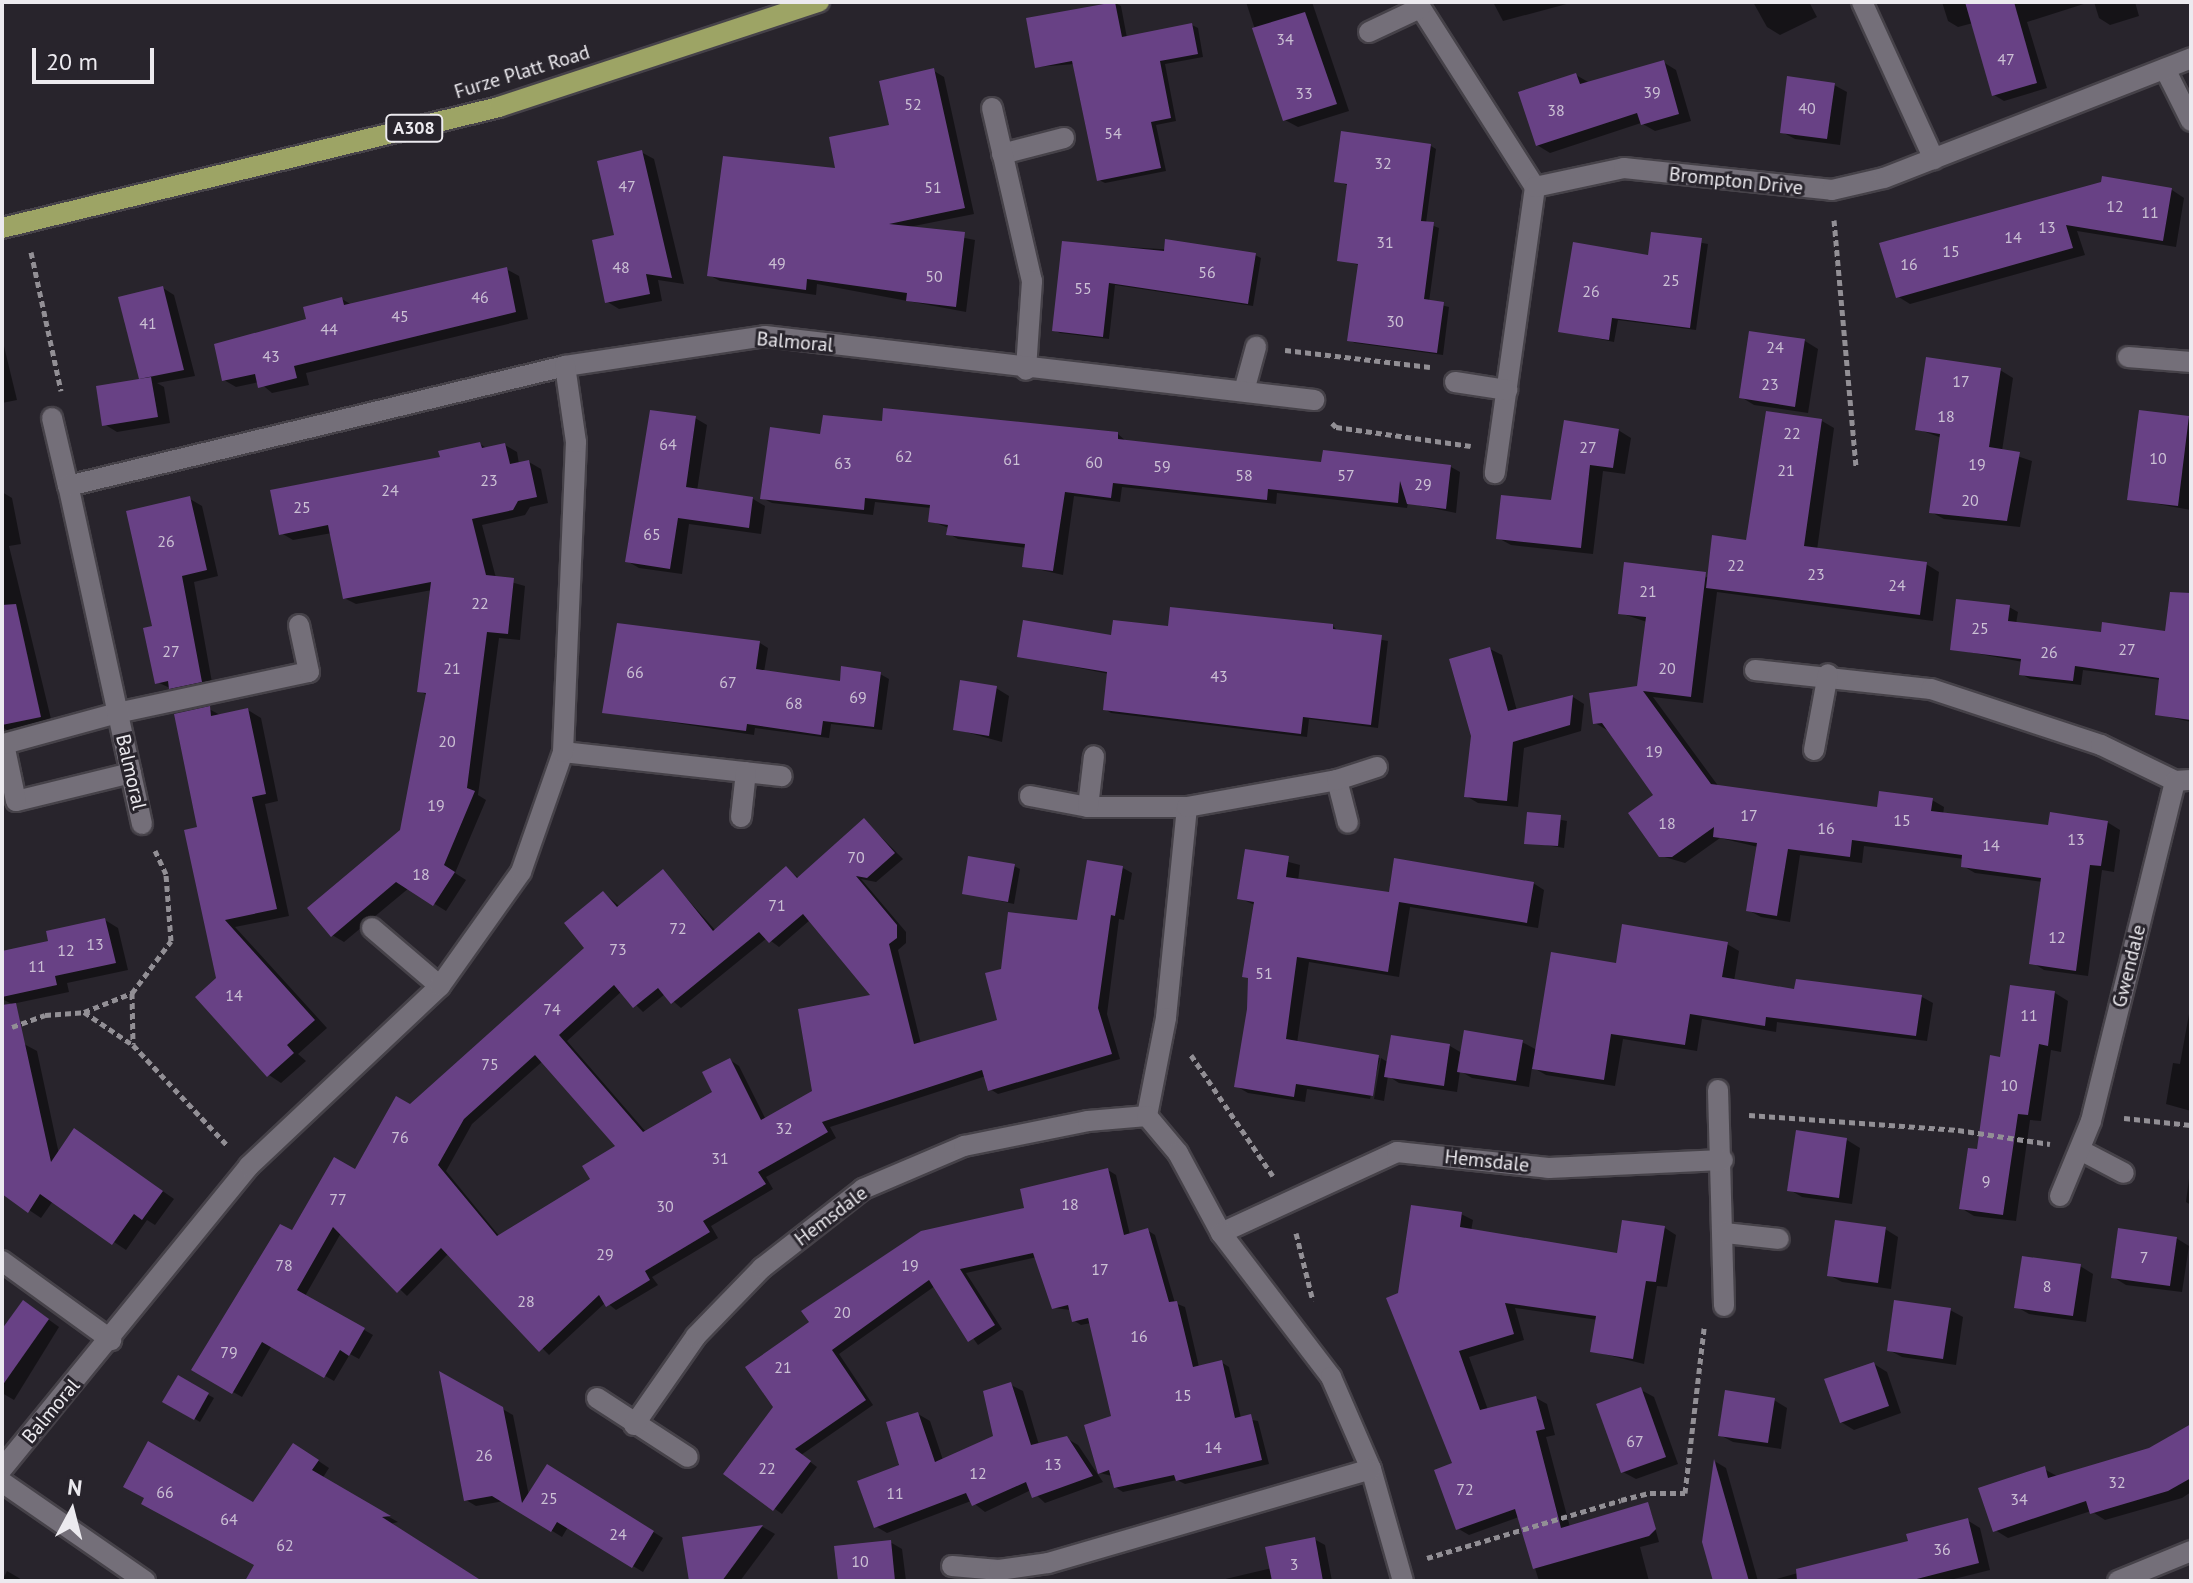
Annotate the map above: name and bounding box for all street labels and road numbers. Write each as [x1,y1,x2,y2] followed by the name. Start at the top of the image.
[451,40,593,104] street label: Furze Platt Road
[384,114,444,142] road number: A308
[1668,162,1804,200] street label: Brompton Drive
[756,327,834,357] street label: Balmoral
[111,732,151,812] street label: Balmoral
[2107,922,2151,1010] street label: Gwendale
[1444,1145,1530,1177] street label: Hemsdale
[790,1181,872,1251] street label: Hemsdale
[17,1374,85,1448] street label: Balmoral

